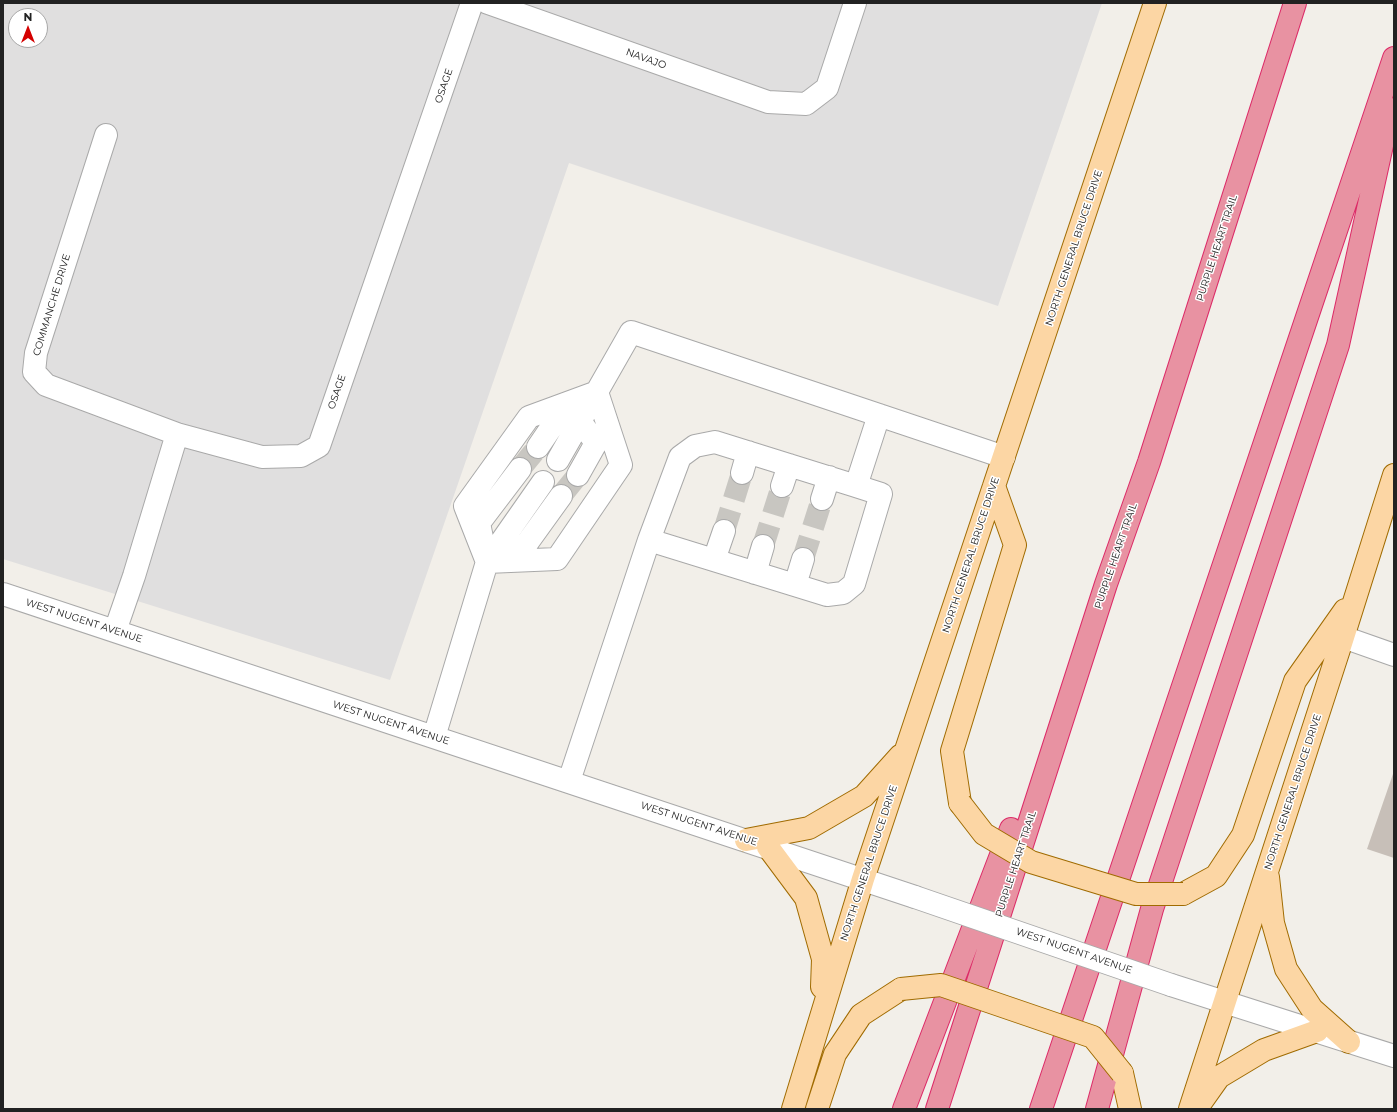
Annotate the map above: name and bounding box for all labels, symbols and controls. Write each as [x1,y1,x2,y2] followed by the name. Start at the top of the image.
[8,8,48,48] north arrow
[24,10,32,24] text: N
[624,46,668,72] street label: NAVAJO
[432,67,456,105] street label: OSAGE
[1043,169,1105,327] street label: NORTH GENERAL BRUCE DRIVE
[1194,193,1240,303] street label: PURPLE HEART TRAIL
[31,253,73,357] street label: COMMANCHE DRIVE
[325,373,349,411] street label: OSAGE
[940,476,1002,634] street label: NORTH GENERAL BRUCE DRIVE
[1092,502,1140,610] street label: PURPLE HEART TRAIL
[24,596,144,646] street label: WEST NUGENT AVENUE
[331,698,451,748] street label: WEST NUGENT AVENUE
[1262,713,1324,871] street label: NORTH GENERAL BRUCE DRIVE
[838,784,900,942] street label: NORTH GENERAL BRUCE DRIVE
[639,799,759,849] street label: WEST NUGENT AVENUE
[993,809,1039,919] street label: PURPLE HEART TRAIL
[1014,925,1134,977] street label: WEST NUGENT AVENUE

